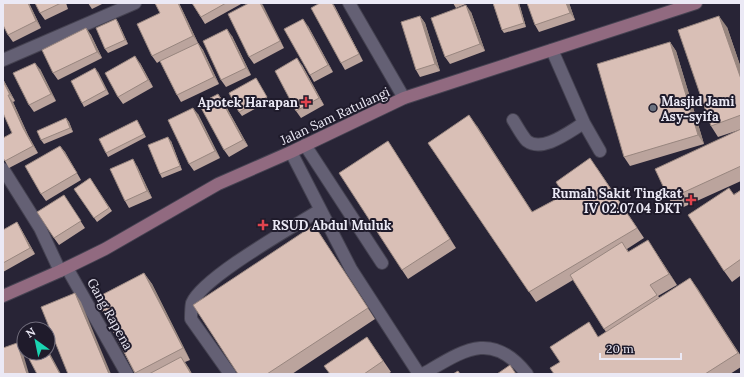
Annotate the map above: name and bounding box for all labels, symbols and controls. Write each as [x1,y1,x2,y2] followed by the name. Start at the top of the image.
[277,83,393,149] street label: Jalan Sam Ratulangi
[661,93,735,125] place label: Masjid Jami Asy-syifa
[198,94,299,111] place label: Apotek Harapan
[301,97,311,107] marker: Apotek Harapan
[648,103,658,113] marker: Masjid Jami Asy-syifa
[552,185,683,217] place label: Rumah Sakit Tingkat IV 02.07.04 DKT
[685,194,697,206] marker: Rumah Sakit Tingkat IV 02.07.04 DKT
[272,217,392,234] place label: RSUD Abdul Muluk
[257,219,269,231] marker: RSUD Abdul Muluk
[83,275,137,353] street label: Gang Rapena
[16,321,56,361] north arrow
[23,324,38,341] text: N
[600,335,681,361] scale bar
[606,341,634,356] text: 20 m

